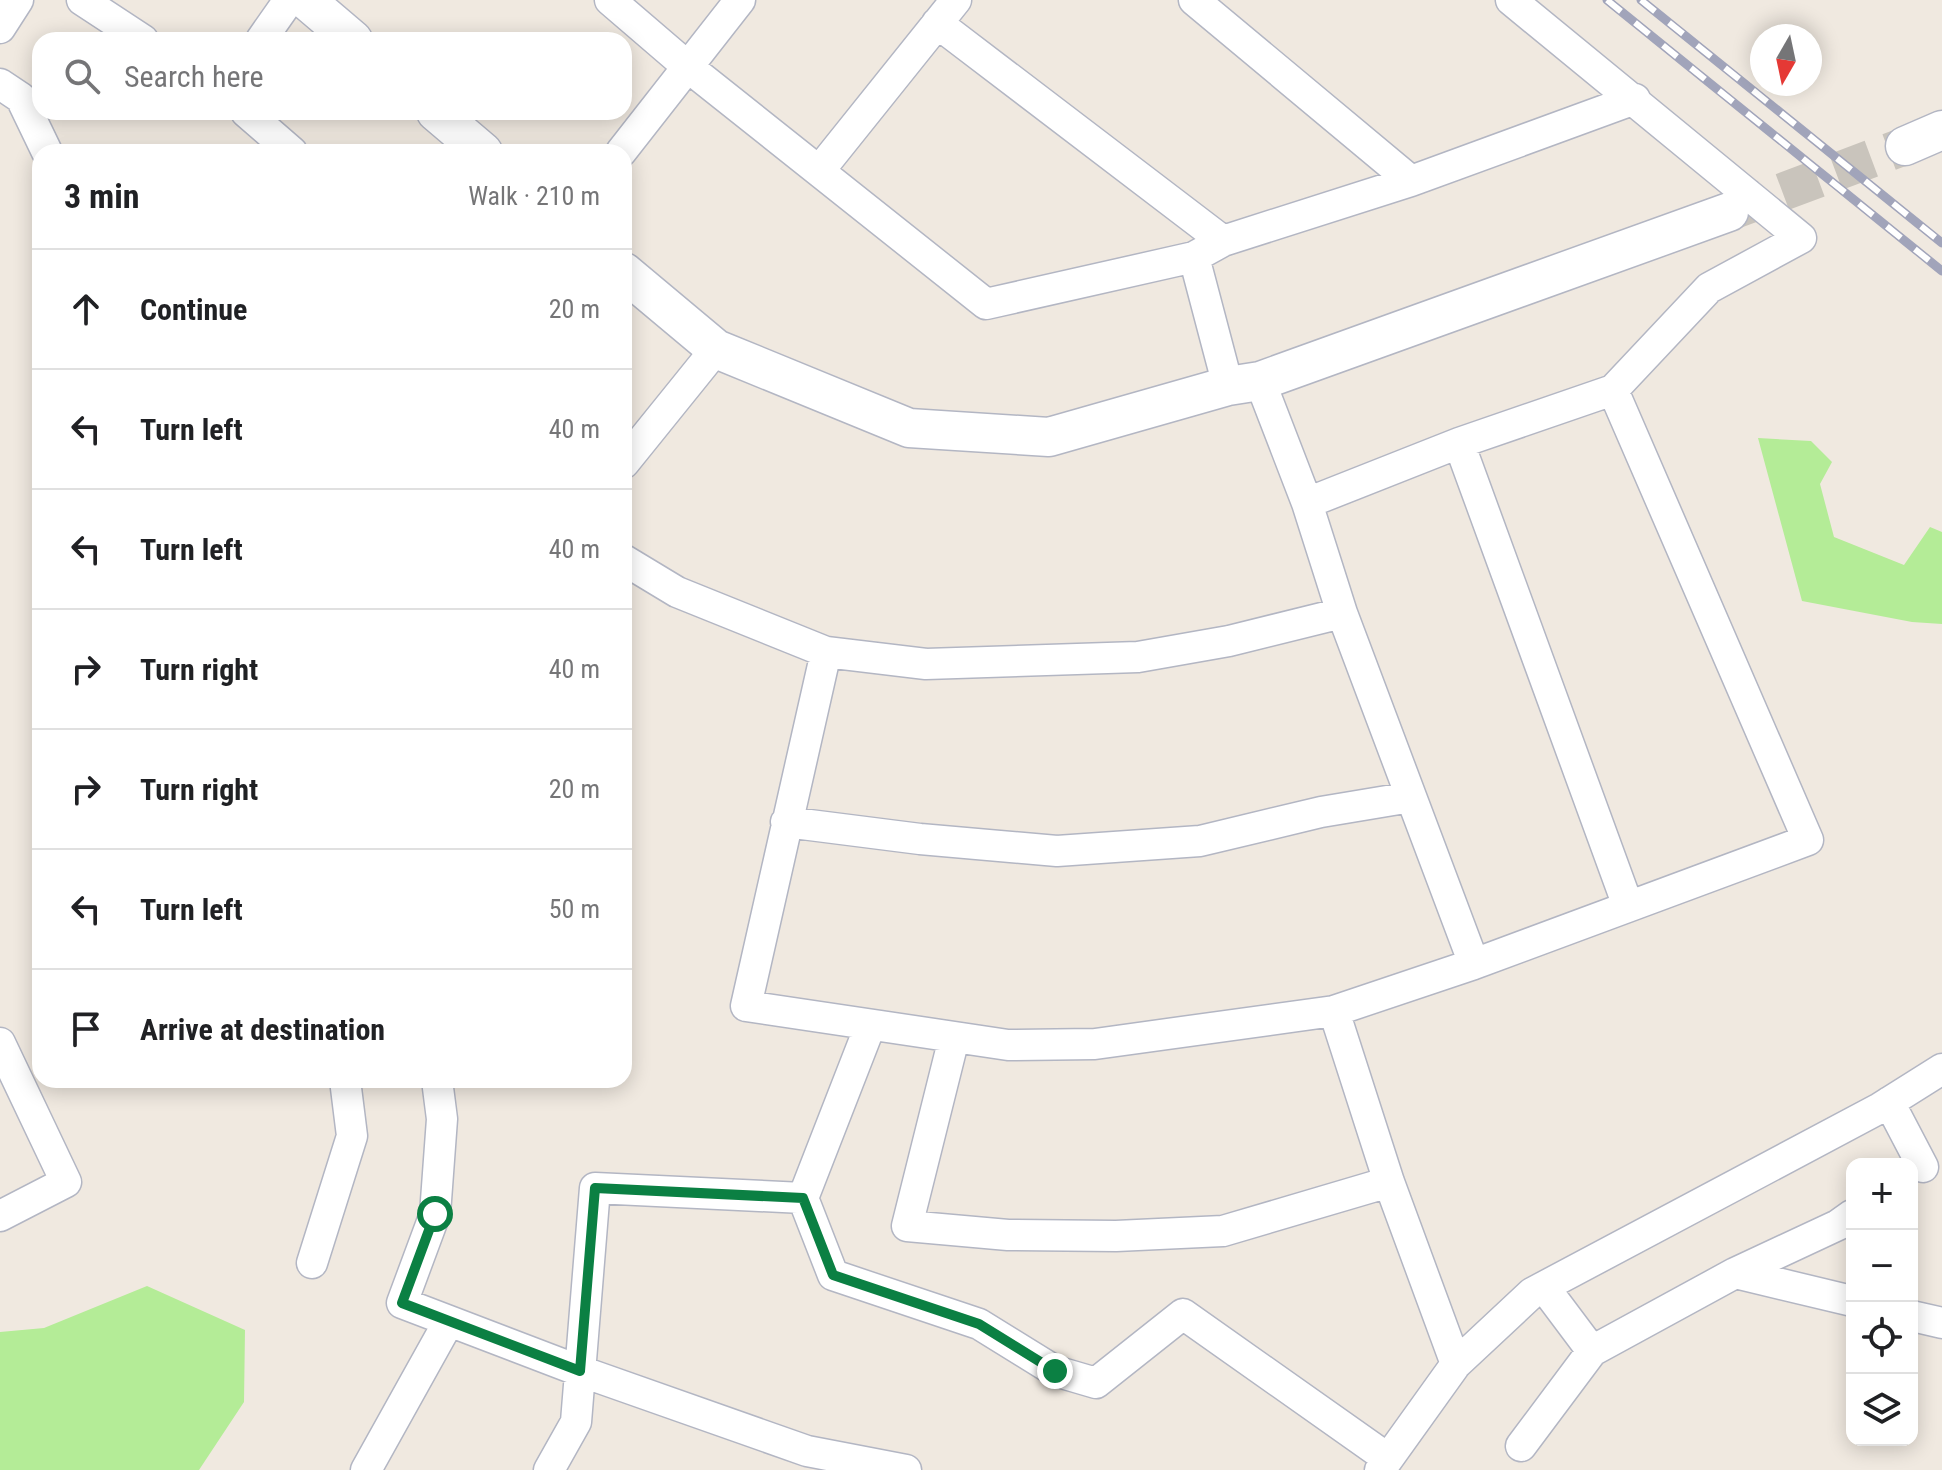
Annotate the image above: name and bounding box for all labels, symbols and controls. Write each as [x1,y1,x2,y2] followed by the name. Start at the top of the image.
[1750,24,1822,96] north arrow
[32,32,632,120] search box
[60,54,104,98] icon: search
[124,59,264,94] text: Search here
[64,176,140,216] text: 3 min
[468,181,600,211] text: Walk · 210 m
[64,287,108,331] icon: ahead
[140,292,247,327] text: Continue
[549,294,600,324] text: 20 m
[64,407,108,451] icon: left
[140,412,243,447] text: Turn left
[549,414,600,444] text: 40 m
[64,527,108,571] icon: left
[140,532,243,567] text: Turn left
[549,534,600,564] text: 40 m
[64,647,108,691] icon: right
[140,652,258,687] text: Turn right
[549,654,600,684] text: 40 m
[64,767,108,811] icon: right
[140,772,258,807] text: Turn right
[549,774,600,804] text: 20 m
[64,887,108,931] icon: left
[140,892,243,927] text: Turn left
[549,894,600,924] text: 50 m
[64,1007,108,1051] icon: arrive
[140,1012,385,1047] text: Arrive at destination
[1846,1158,1918,1446] map controls
[1846,1158,1918,1230] button: +
[417,1196,453,1232] route start
[1846,1230,1918,1302] button: −
[1846,1302,1918,1374] button: locate
[1037,1353,1073,1389] route end
[1846,1374,1918,1446] button: layers

